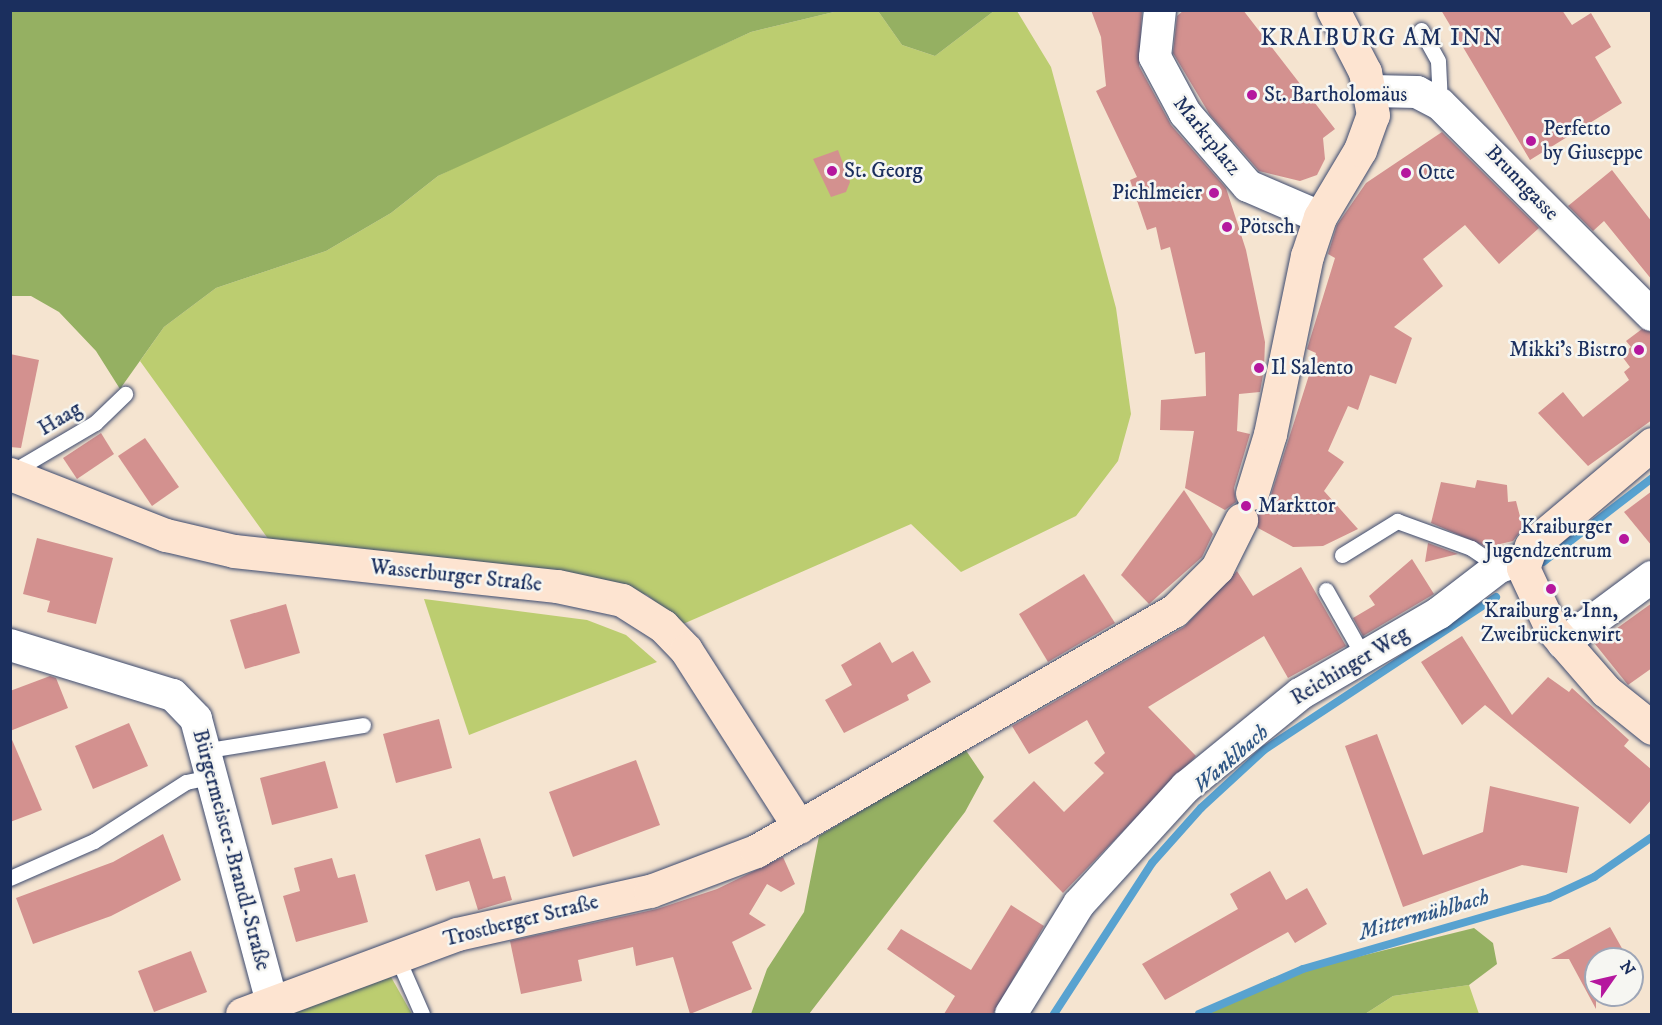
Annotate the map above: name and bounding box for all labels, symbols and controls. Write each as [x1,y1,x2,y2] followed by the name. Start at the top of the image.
[1260,25,1504,53] district label: KRAIBURG AM INN
[1264,82,1407,108] place label: St. Bartholomäus
[1245,88,1259,102] marker: St. Bartholomäus
[1168,91,1246,181] street label: Marktplatz
[1543,116,1643,166] place label: Perfetto by Giuseppe
[1524,134,1538,148] marker: Perfetto by Giuseppe
[1480,140,1564,226] street label: Brunngasse
[844,158,923,184] place label: St. Georg
[1418,160,1455,186] place label: Otte
[825,164,839,178] marker: St. Georg
[1399,166,1413,180] marker: Otte
[1112,180,1202,206] place label: Pichlmeier
[1207,186,1221,200] marker: Pichlmeier
[1239,214,1295,240] place label: Pötsch
[1220,220,1234,234] marker: Pötsch
[1509,337,1627,363] place label: Mikki's Bistro
[1632,343,1646,357] marker: Mikki's Bistro
[1271,355,1353,381] place label: Il Salento
[1252,361,1266,375] marker: Il Salento
[34,396,86,442] street label: Haag
[1258,493,1336,519] place label: Markttor
[1239,499,1253,513] marker: Markttor
[1484,514,1612,564] place label: Kraiburger Jugendzentrum
[1617,532,1631,546] marker: Kraiburger Jugendzentrum
[369,554,543,598] street label: Wasserburger Straße
[1544,582,1558,596] marker: Kraiburg a. Inn, Zweibrückenwirt
[1481,598,1621,648] place label: Kraiburg a. Inn, Zweibrückenwirt
[1287,621,1413,711] street label: Reichinger Weg
[1188,719,1274,799] water label: Wanklbach
[187,727,275,973] street label: Bürgermeister-Brandl-Straße
[1356,884,1492,946] water label: Mittermühlbach
[441,890,601,952] street label: Trostberger Straße
[1584,947,1644,1007] north arrow
[1615,957,1639,979] text: N

